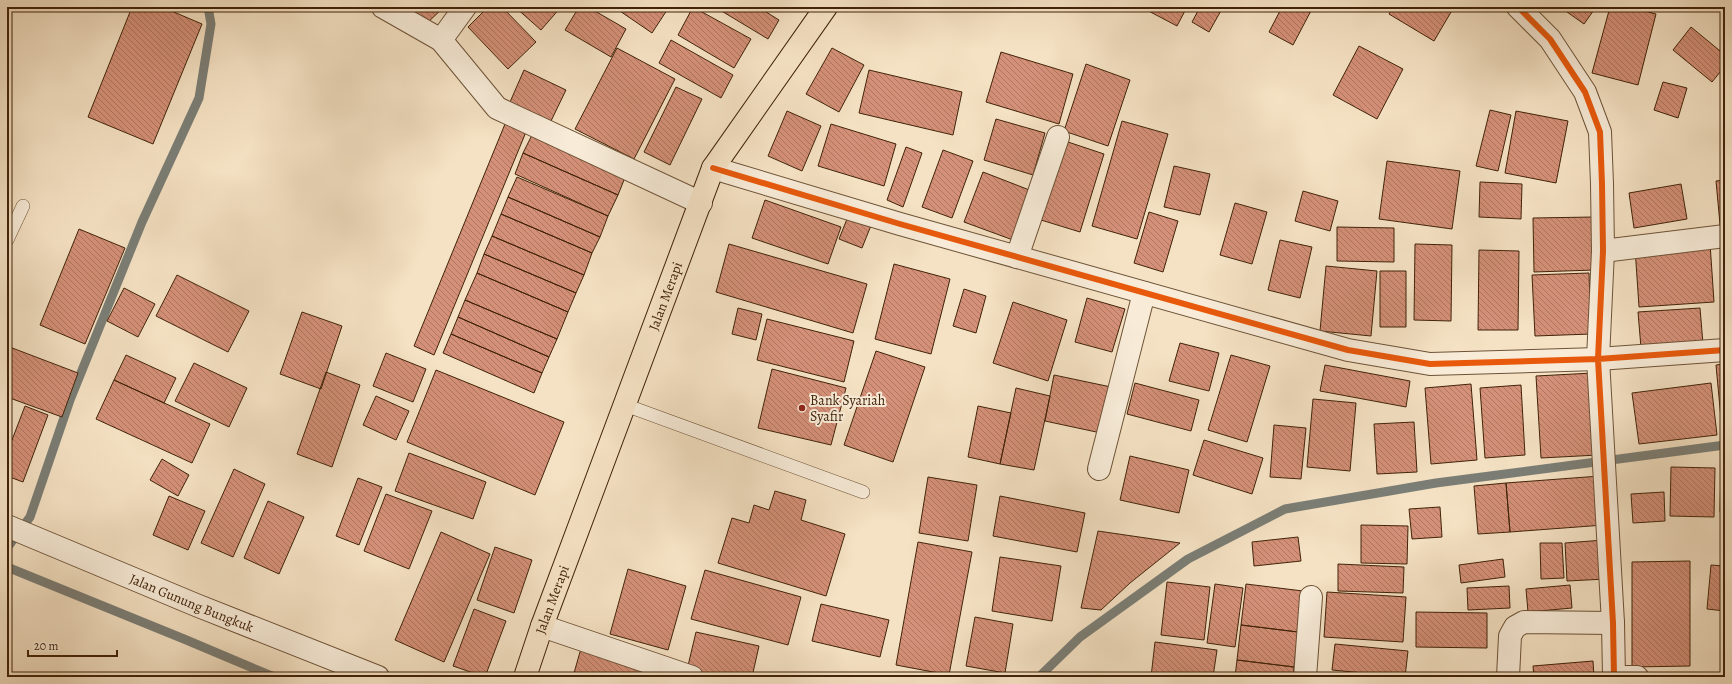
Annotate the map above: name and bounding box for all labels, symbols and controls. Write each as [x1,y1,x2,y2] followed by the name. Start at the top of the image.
[644,259,687,333] street label: Jalan Merapi
[810,391,886,426] place label: Bank Syariah Syafir
[797,403,807,413] marker: Bank Syariah Syafir
[531,563,574,637] street label: Jalan Merapi
[126,569,257,637] street label: Jalan Gunung Bungkuk
[28,632,117,658] scale bar
[34,638,58,654] text: 20 m

